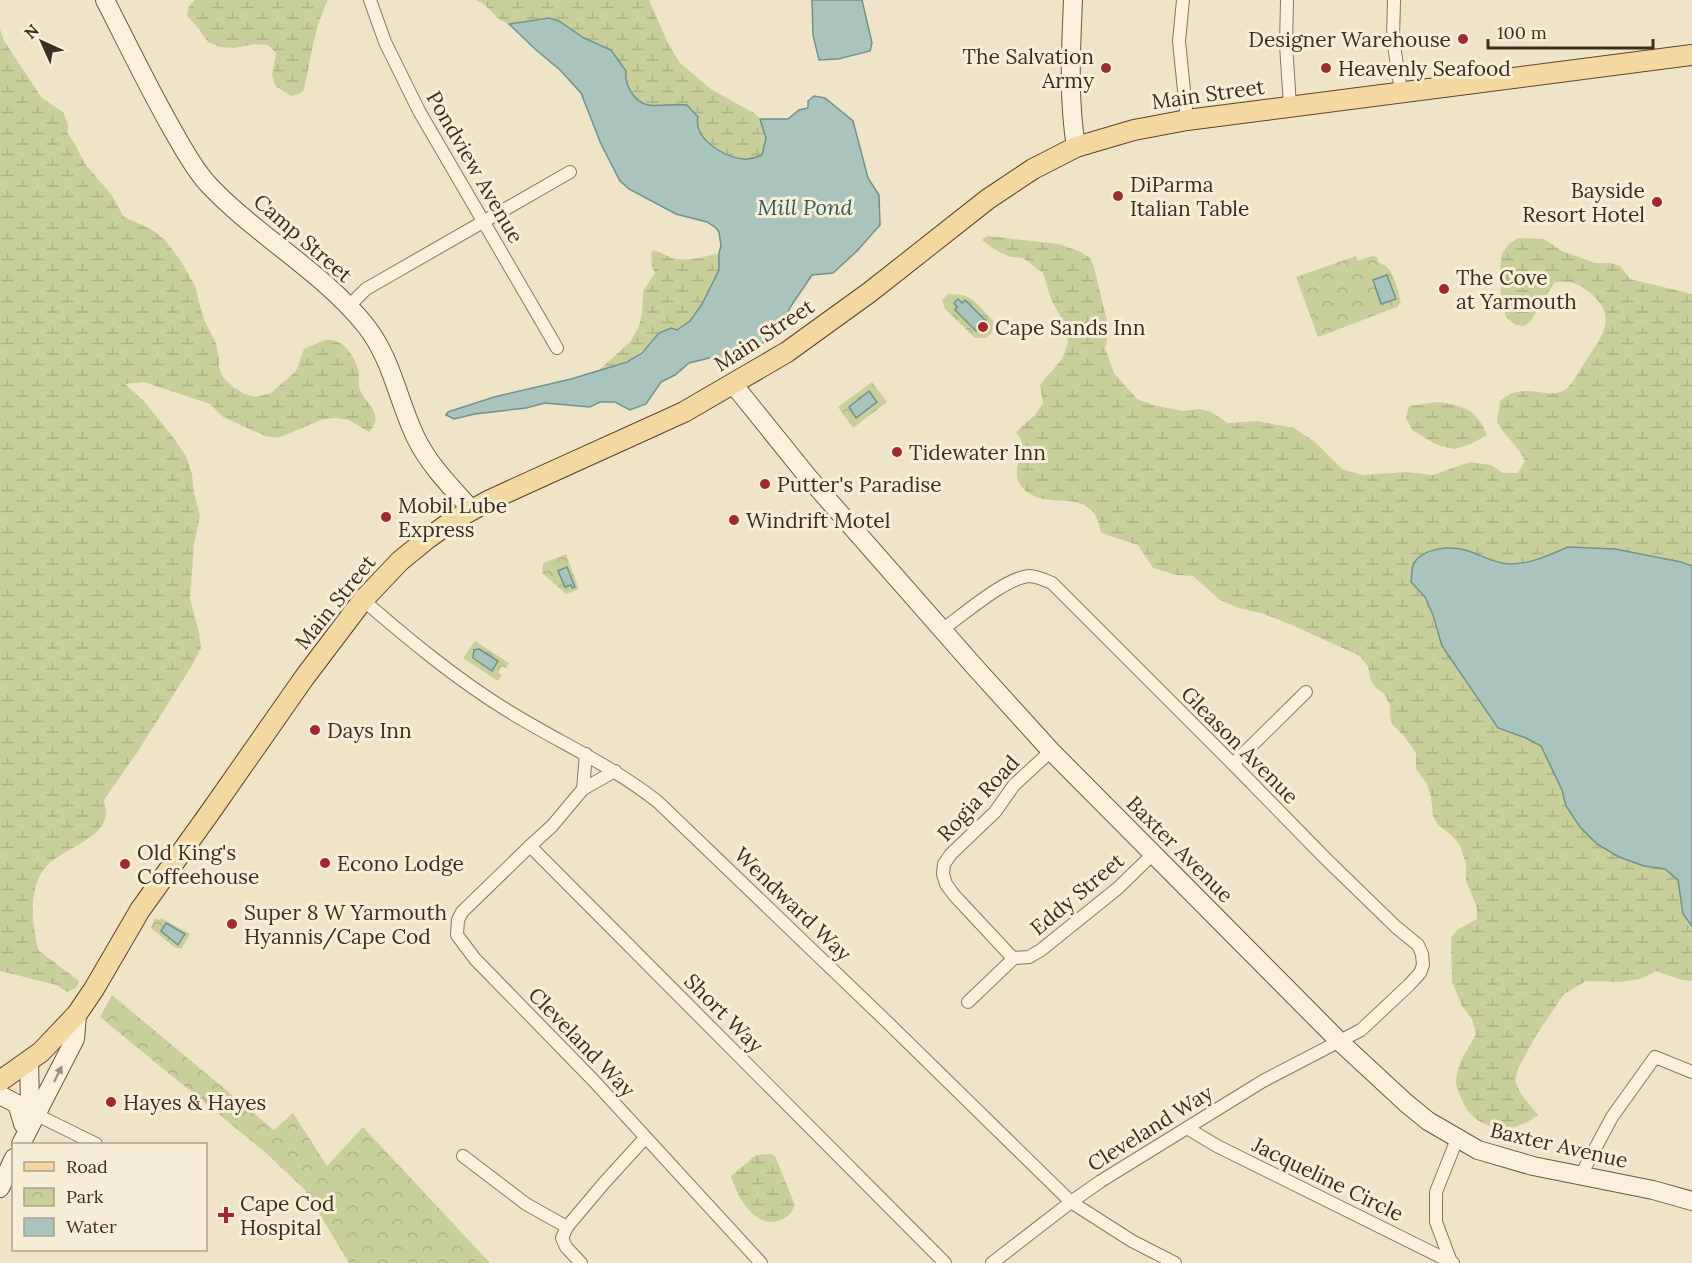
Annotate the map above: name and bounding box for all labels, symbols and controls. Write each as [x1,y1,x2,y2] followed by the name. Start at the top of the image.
[12,12,72,72] north arrow
[1488,12,1653,50] scale bar
[20,20,43,43] text: N
[1497,21,1547,44] text: 100 m
[1248,26,1451,53] place label: Designer Warehouse
[1456,32,1470,46] marker: Designer Warehouse
[963,43,1094,94] place label: The Salvation Army
[1338,55,1511,82] place label: Heavenly Seafood
[1099,61,1113,75] marker: The Salvation Army
[1319,61,1333,75] marker: Heavenly Seafood
[1150,73,1267,115] street label: Main Street
[420,86,530,248] street label: Pondview Avenue
[1130,171,1249,222] place label: DiParma Italian Table
[1522,177,1645,228] place label: Bayside Resort Hotel
[248,188,359,289] street label: Camp Street
[1111,189,1125,203] marker: DiParma Italian Table
[757,193,854,221] water label: Mill Pond
[1650,195,1664,209] marker: Bayside Resort Hotel
[1456,264,1577,315] place label: The Cove at Yarmouth
[1437,282,1451,296] marker: The Cove at Yarmouth
[709,292,820,377] street label: Main Street
[995,314,1146,341] place label: Cape Sands Inn
[976,320,990,334] marker: Cape Sands Inn
[909,439,1046,466] place label: Tidewater Inn
[890,445,904,459] marker: Tidewater Inn
[777,471,942,498] place label: Putter's Paradise
[758,477,772,491] marker: Putter's Paradise
[398,492,507,543] place label: Mobil Lube Express
[746,507,890,534] place label: Windrift Motel
[379,510,393,524] marker: Mobil Lube Express
[727,513,741,527] marker: Windrift Motel
[289,549,382,655] street label: Main Street
[1176,681,1304,809] street label: Gleason Avenue
[327,717,412,744] place label: Days Inn
[308,723,322,737] marker: Days Inn
[931,749,1025,847] street label: Rogia Road
[1121,790,1239,908] street label: Baxter Avenue
[137,839,259,890] place label: Old King's Coffeehouse
[729,841,857,967] street label: Wendward Way
[1025,846,1130,941] street label: Eddy Street
[337,850,464,877] place label: Econo Lodge
[318,856,332,870] marker: Econo Lodge
[118,857,132,871] marker: Old King's Coffeehouse
[244,899,447,950] place label: Super 8 W Yarmouth Hyannis/Cape Cod
[225,917,239,931] marker: Super 8 W Yarmouth Hyannis/Cape Cod
[679,968,769,1058] street label: Short Way
[523,981,641,1103] street label: Cleveland Way
[53,1066,62,1083] one-way arrow
[1082,1079,1218,1177] street label: Cleveland Way
[123,1089,266,1116] place label: Hayes & Hayes
[104,1095,118,1109] marker: Hayes & Hayes
[1488,1116,1630,1174] street label: Baxter Avenue
[1247,1130,1408,1227] street label: Jacqueline Circle
[12,1143,207,1251] legend
[66,1155,108,1178] text: Road
[66,1185,104,1208] text: Park
[240,1190,334,1241] place label: Cape Cod Hospital
[217,1206,235,1224] marker: Cape Cod Hospital
[66,1215,117,1238] text: Water

